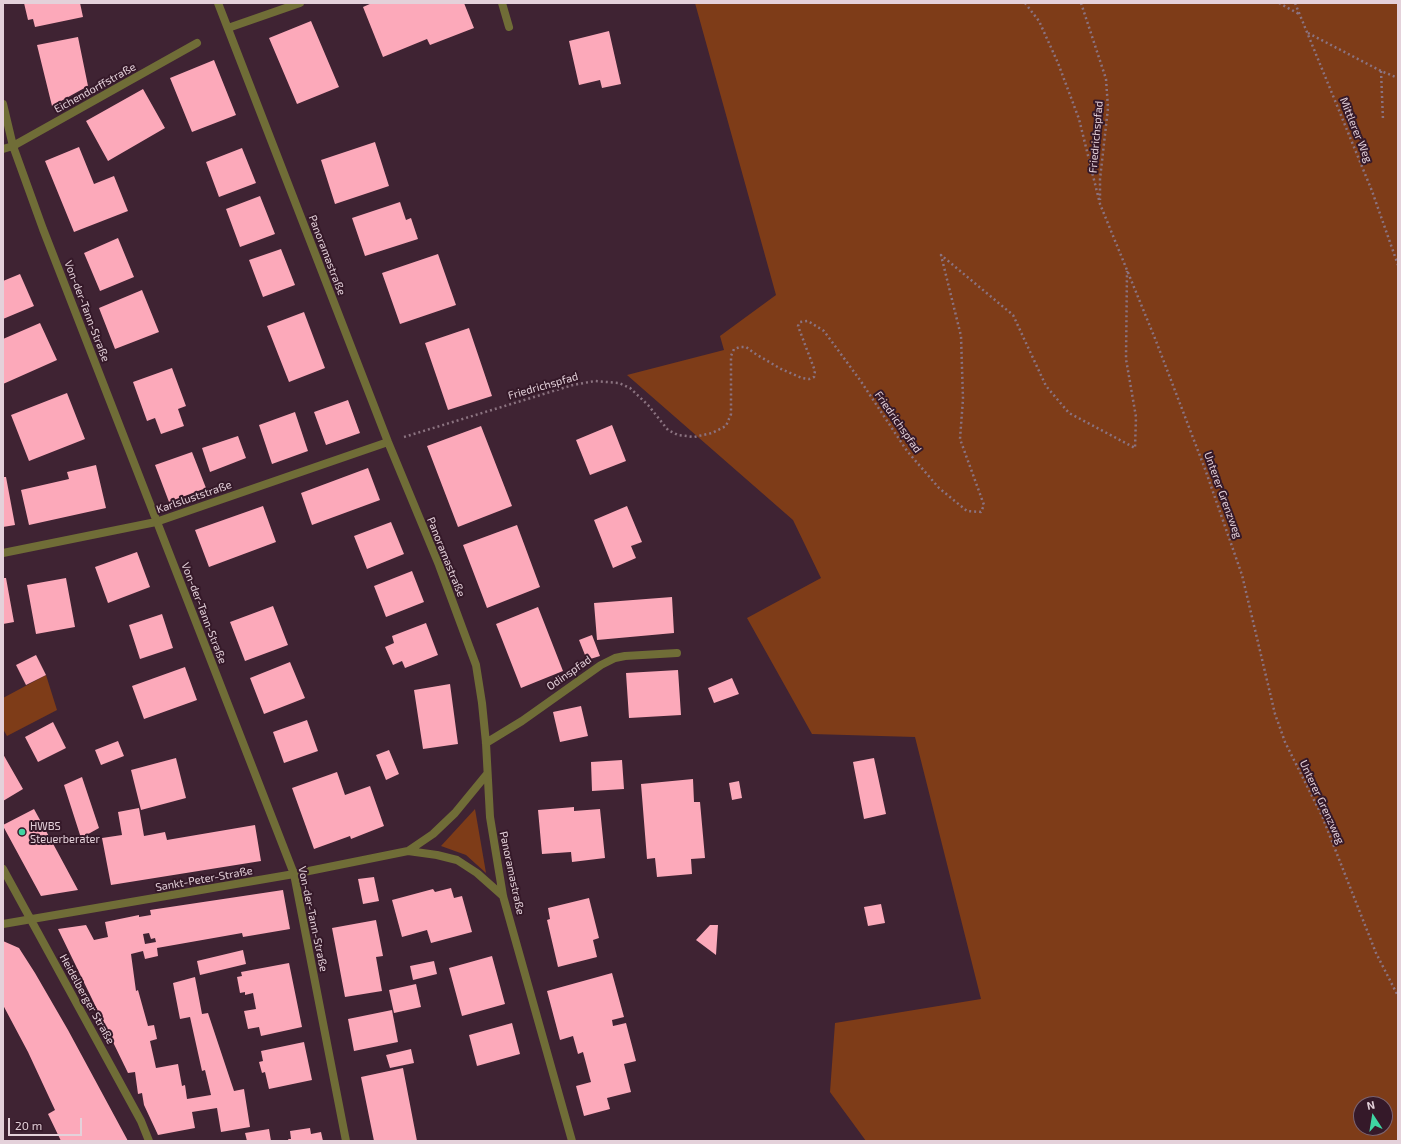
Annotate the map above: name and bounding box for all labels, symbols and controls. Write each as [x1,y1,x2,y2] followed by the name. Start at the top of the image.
[52,60,138,116] street label: Eichendorffstraße
[1337,95,1375,165] street label: Mittlerer Weg
[1086,100,1106,174] street label: Friedrichspfad
[306,213,348,297] street label: Panoramastraße
[62,259,112,363] street label: Von-der-Tann-Straße
[506,370,580,402] street label: Friedrichspfad
[872,389,924,455] street label: Friedrichspfad
[1201,450,1245,540] street label: Unterer Grenzweg
[155,478,233,516] street label: Karlsluststraße
[424,515,468,599] street label: Panoramastraße
[179,561,229,665] street label: Von-der-Tann-Straße
[544,653,594,693] street label: Odinspfad
[1297,758,1347,846] street label: Unterer Grenzweg
[30,819,100,845] place label: HWBS Steuerberater
[17,827,27,837] marker: HWBS Steuerberater
[497,830,527,916] street label: Panoramastraße
[154,864,254,894] street label: Sankt-Peter-Straße
[295,865,331,973] street label: Von-der-Tann-Straße
[57,952,117,1046] street label: Heidelberger Straße
[1353,1096,1393,1136] north arrow
[1365,1098,1376,1112] text: N
[10,1110,84,1136] scale bar
[15,1118,42,1132] text: 20 m

